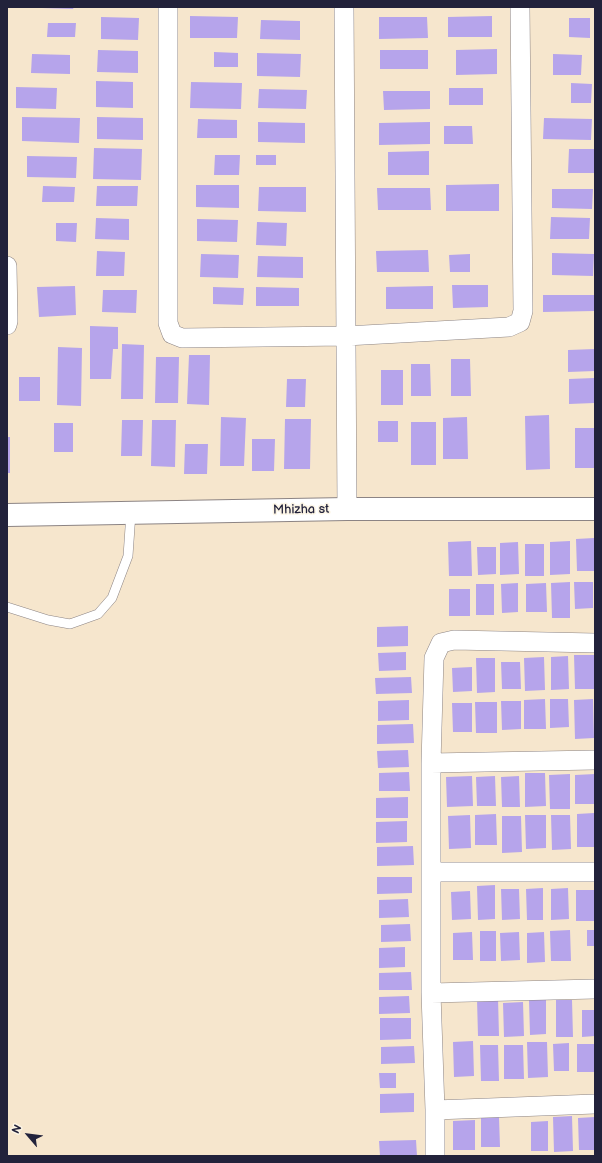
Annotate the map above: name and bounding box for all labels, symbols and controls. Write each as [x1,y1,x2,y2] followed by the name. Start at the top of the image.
[273,502,329,518] street label: Mhizha st
[8,1115,48,1155] north arrow
[9,1122,25,1136] text: N

